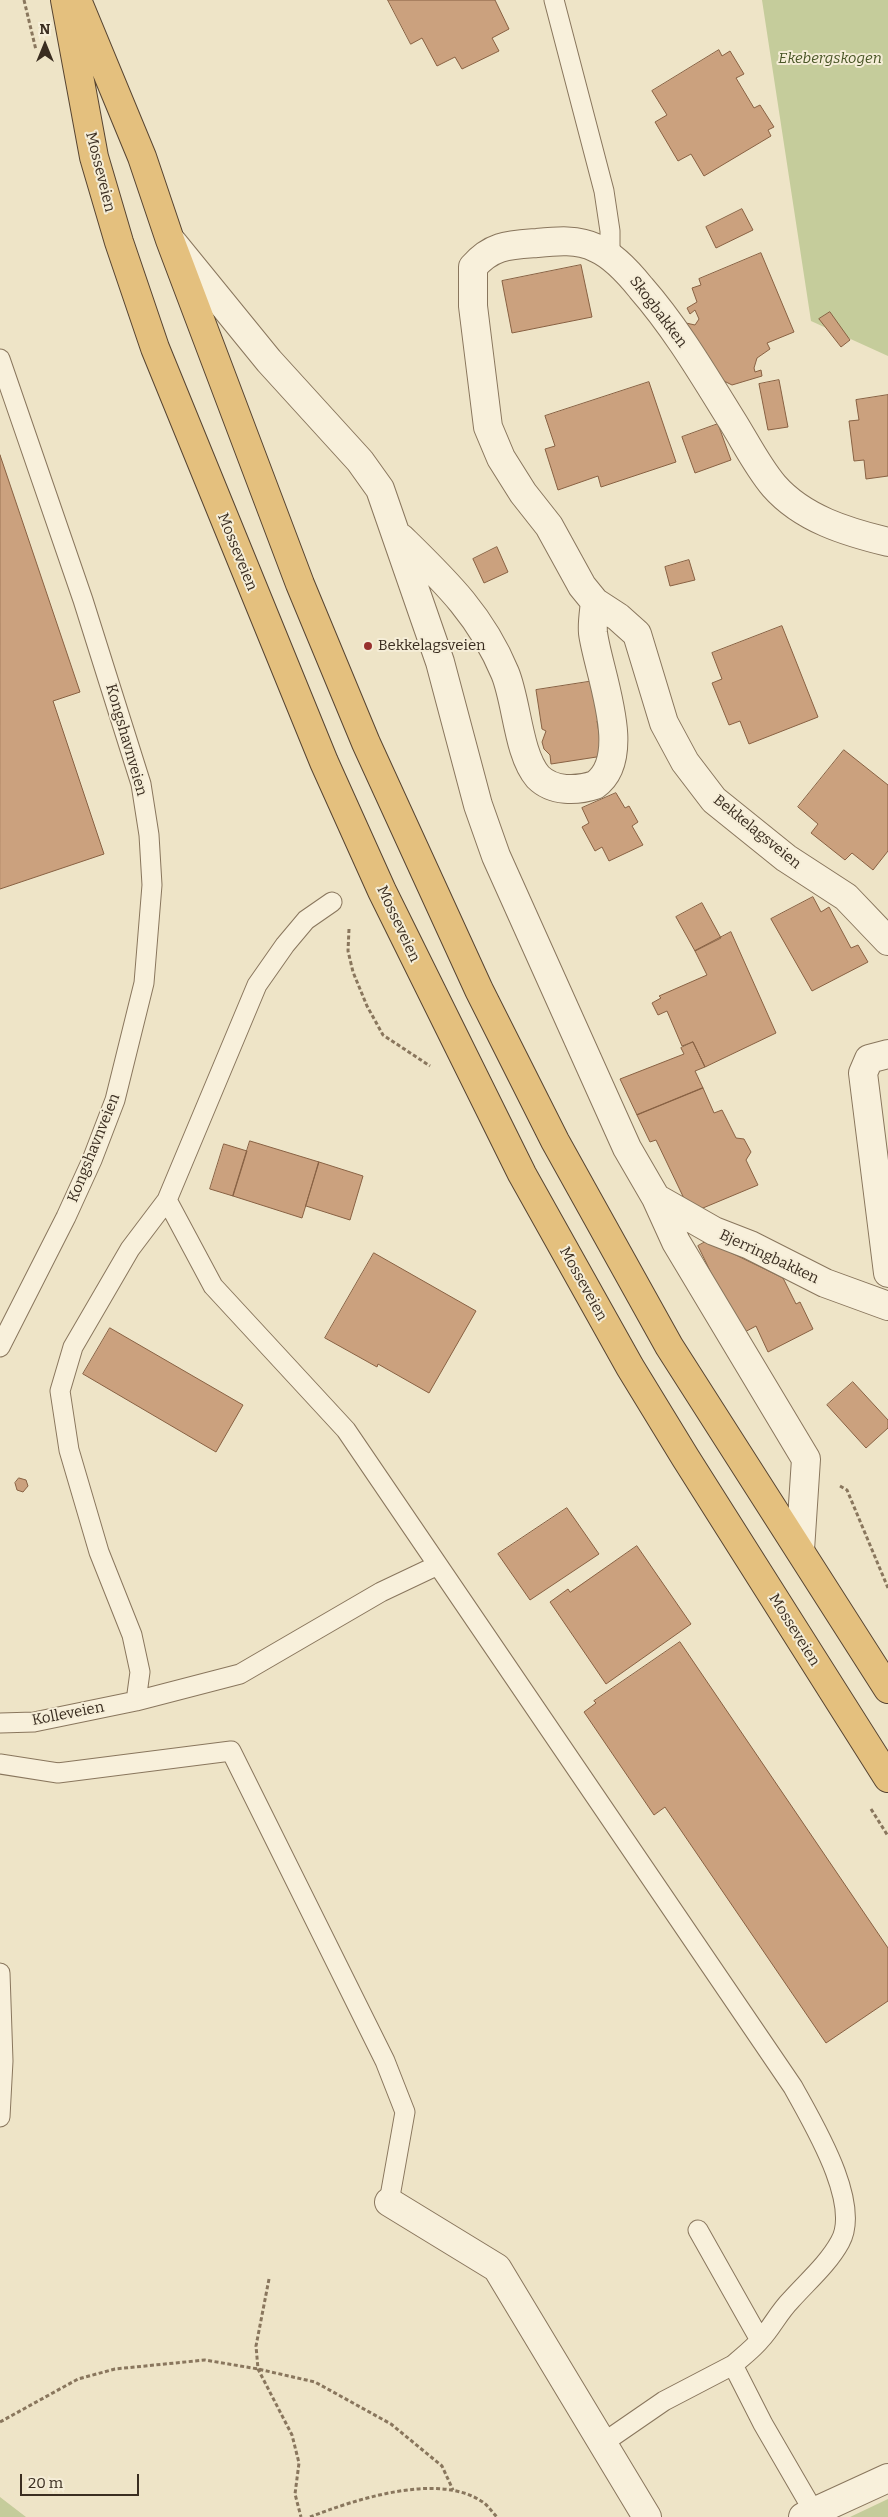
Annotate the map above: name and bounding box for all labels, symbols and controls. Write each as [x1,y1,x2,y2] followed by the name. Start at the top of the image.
[20,20,70,70] north arrow
[40,21,50,38] text: N
[778,50,882,68] park label: Ekebergskogen
[81,130,119,214] street label: Mosseveien
[625,273,691,351] street label: Skogbakken
[213,511,261,593] street label: Mosseveien
[378,637,486,655] place label: Bekkelagsveien
[362,640,374,652] marker: Bekkelagsveien
[101,682,151,798] street label: Kongshavnveien
[710,791,804,873] street label: Bekkelagsveien
[373,883,423,965] street label: Mosseveien
[64,1091,124,1205] street label: Kongshavnveien
[716,1226,822,1288] street label: Bjerringbakken
[555,1244,611,1324] street label: Mosseveien
[765,1590,823,1670] street label: Mosseveien
[30,1698,106,1730] street label: Kolleveien
[22,2464,141,2496] scale bar
[28,2474,63,2492] text: 20 m

